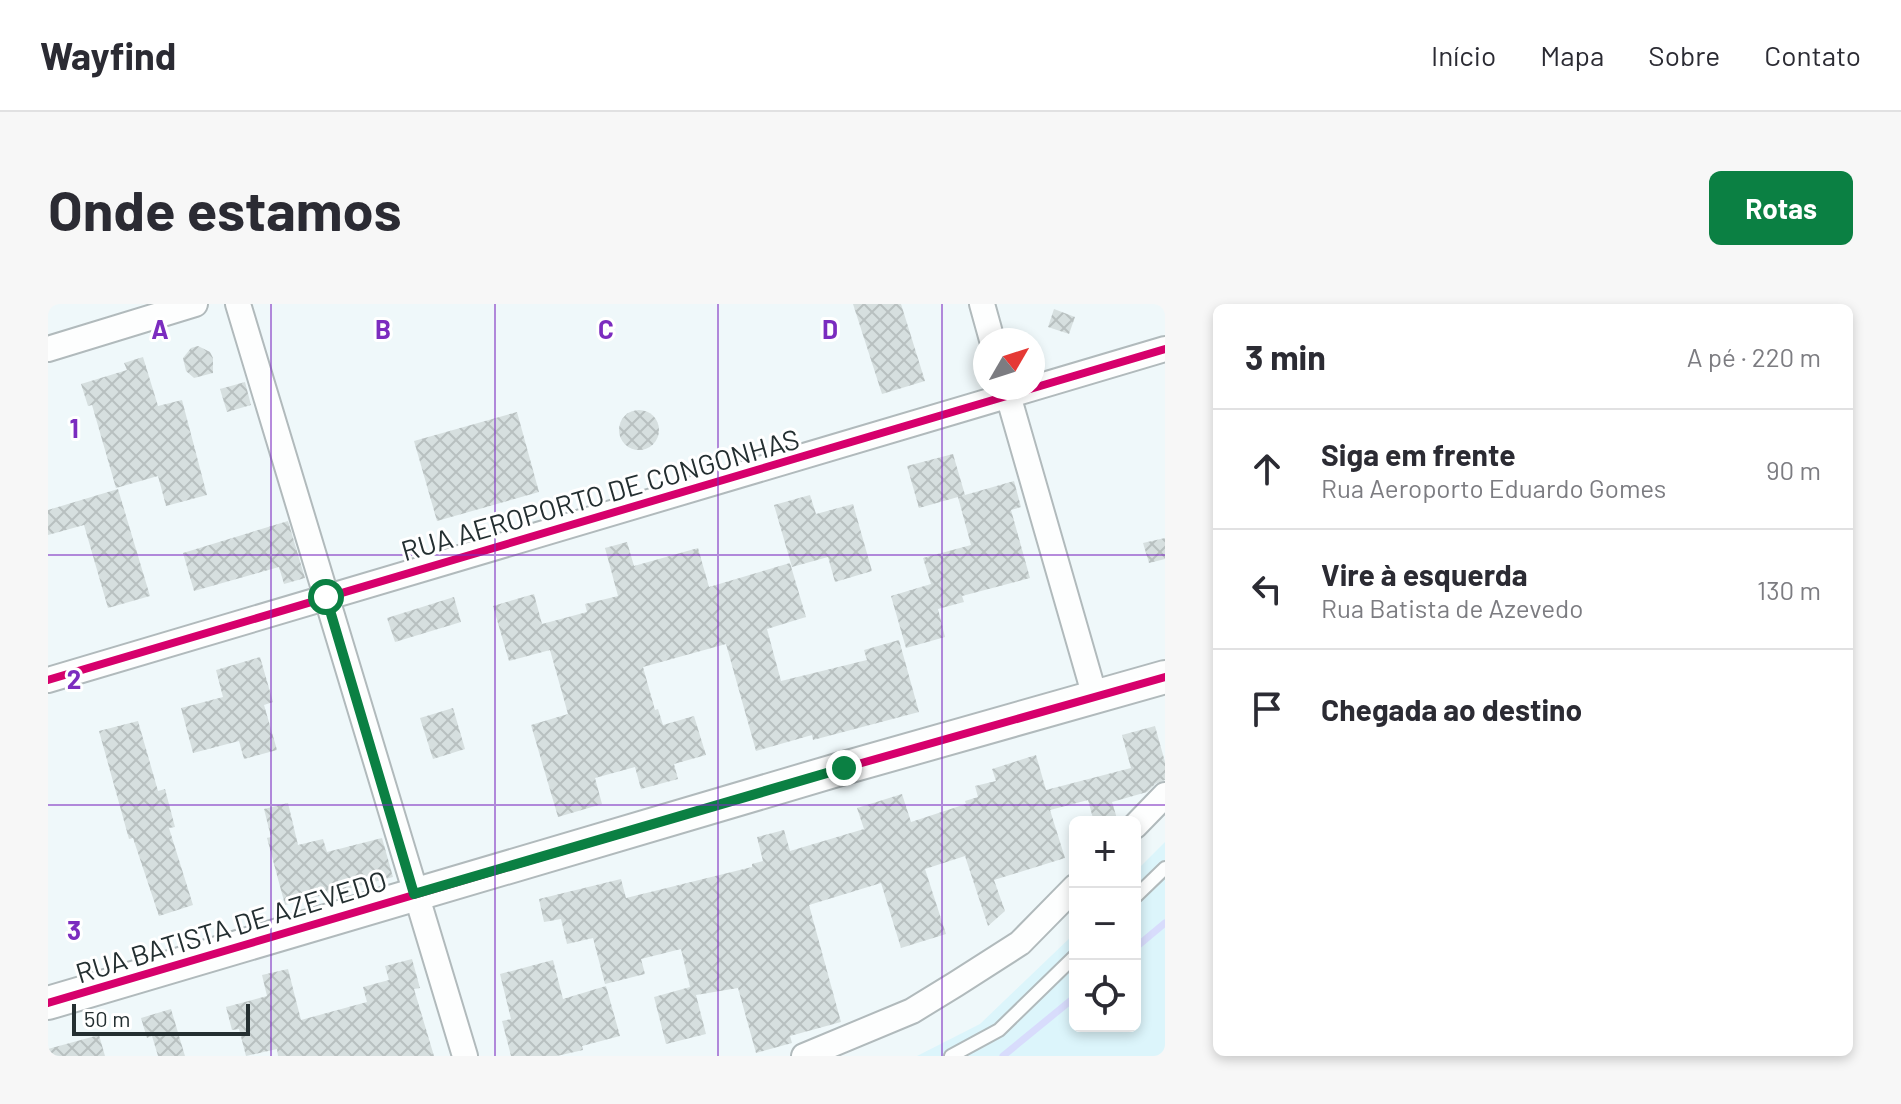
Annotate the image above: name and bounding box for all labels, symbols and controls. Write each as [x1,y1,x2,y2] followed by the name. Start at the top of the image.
[40,32,176,78] text: Wayfind
[1431,38,1496,72] text: Início
[1540,38,1604,72] text: Mapa
[1648,38,1720,72] text: Sobre
[1764,38,1861,72] text: Contato
[1709,171,1853,245] button: Rotas
[48,175,402,242] text: Onde estamos
[151,313,169,344] text: A
[375,313,391,344] text: B
[598,313,614,344] text: C
[822,313,838,344] text: D
[973,328,1045,400] north arrow
[1245,336,1326,377] text: 3 min
[1687,341,1821,372] text: A pé · 220 m
[69,412,79,443] text: 1
[397,421,803,567] street label: RUA AEROPORTO DE CONGONHAS
[1321,436,1516,472] text: Siga em frente
[1245,447,1289,491] icon: ahead
[1766,454,1821,485] text: 90 m
[1321,472,1666,503] text: Rua Aeroporto Eduardo Gomes
[1321,556,1528,592] text: Vire à esquerda
[1245,567,1289,611] icon: left
[1757,574,1821,605] text: 130 m
[308,579,344,615] route start
[1321,592,1583,623] text: Rua Batista de Azevedo
[67,663,81,694] text: 2
[1245,687,1289,731] icon: arrive
[1321,691,1582,727] text: Chegada ao destino
[826,750,862,786] route end
[1069,816,1141,1032] map controls
[1069,816,1141,888] button: +
[71,862,391,990] street label: RUA BATISTA DE AZEVEDO
[1069,888,1141,960] button: −
[67,914,81,945] text: 3
[1069,960,1141,1032] button: locate
[72,1000,250,1036] scale bar
[84,1005,130,1031] text: 50 m

